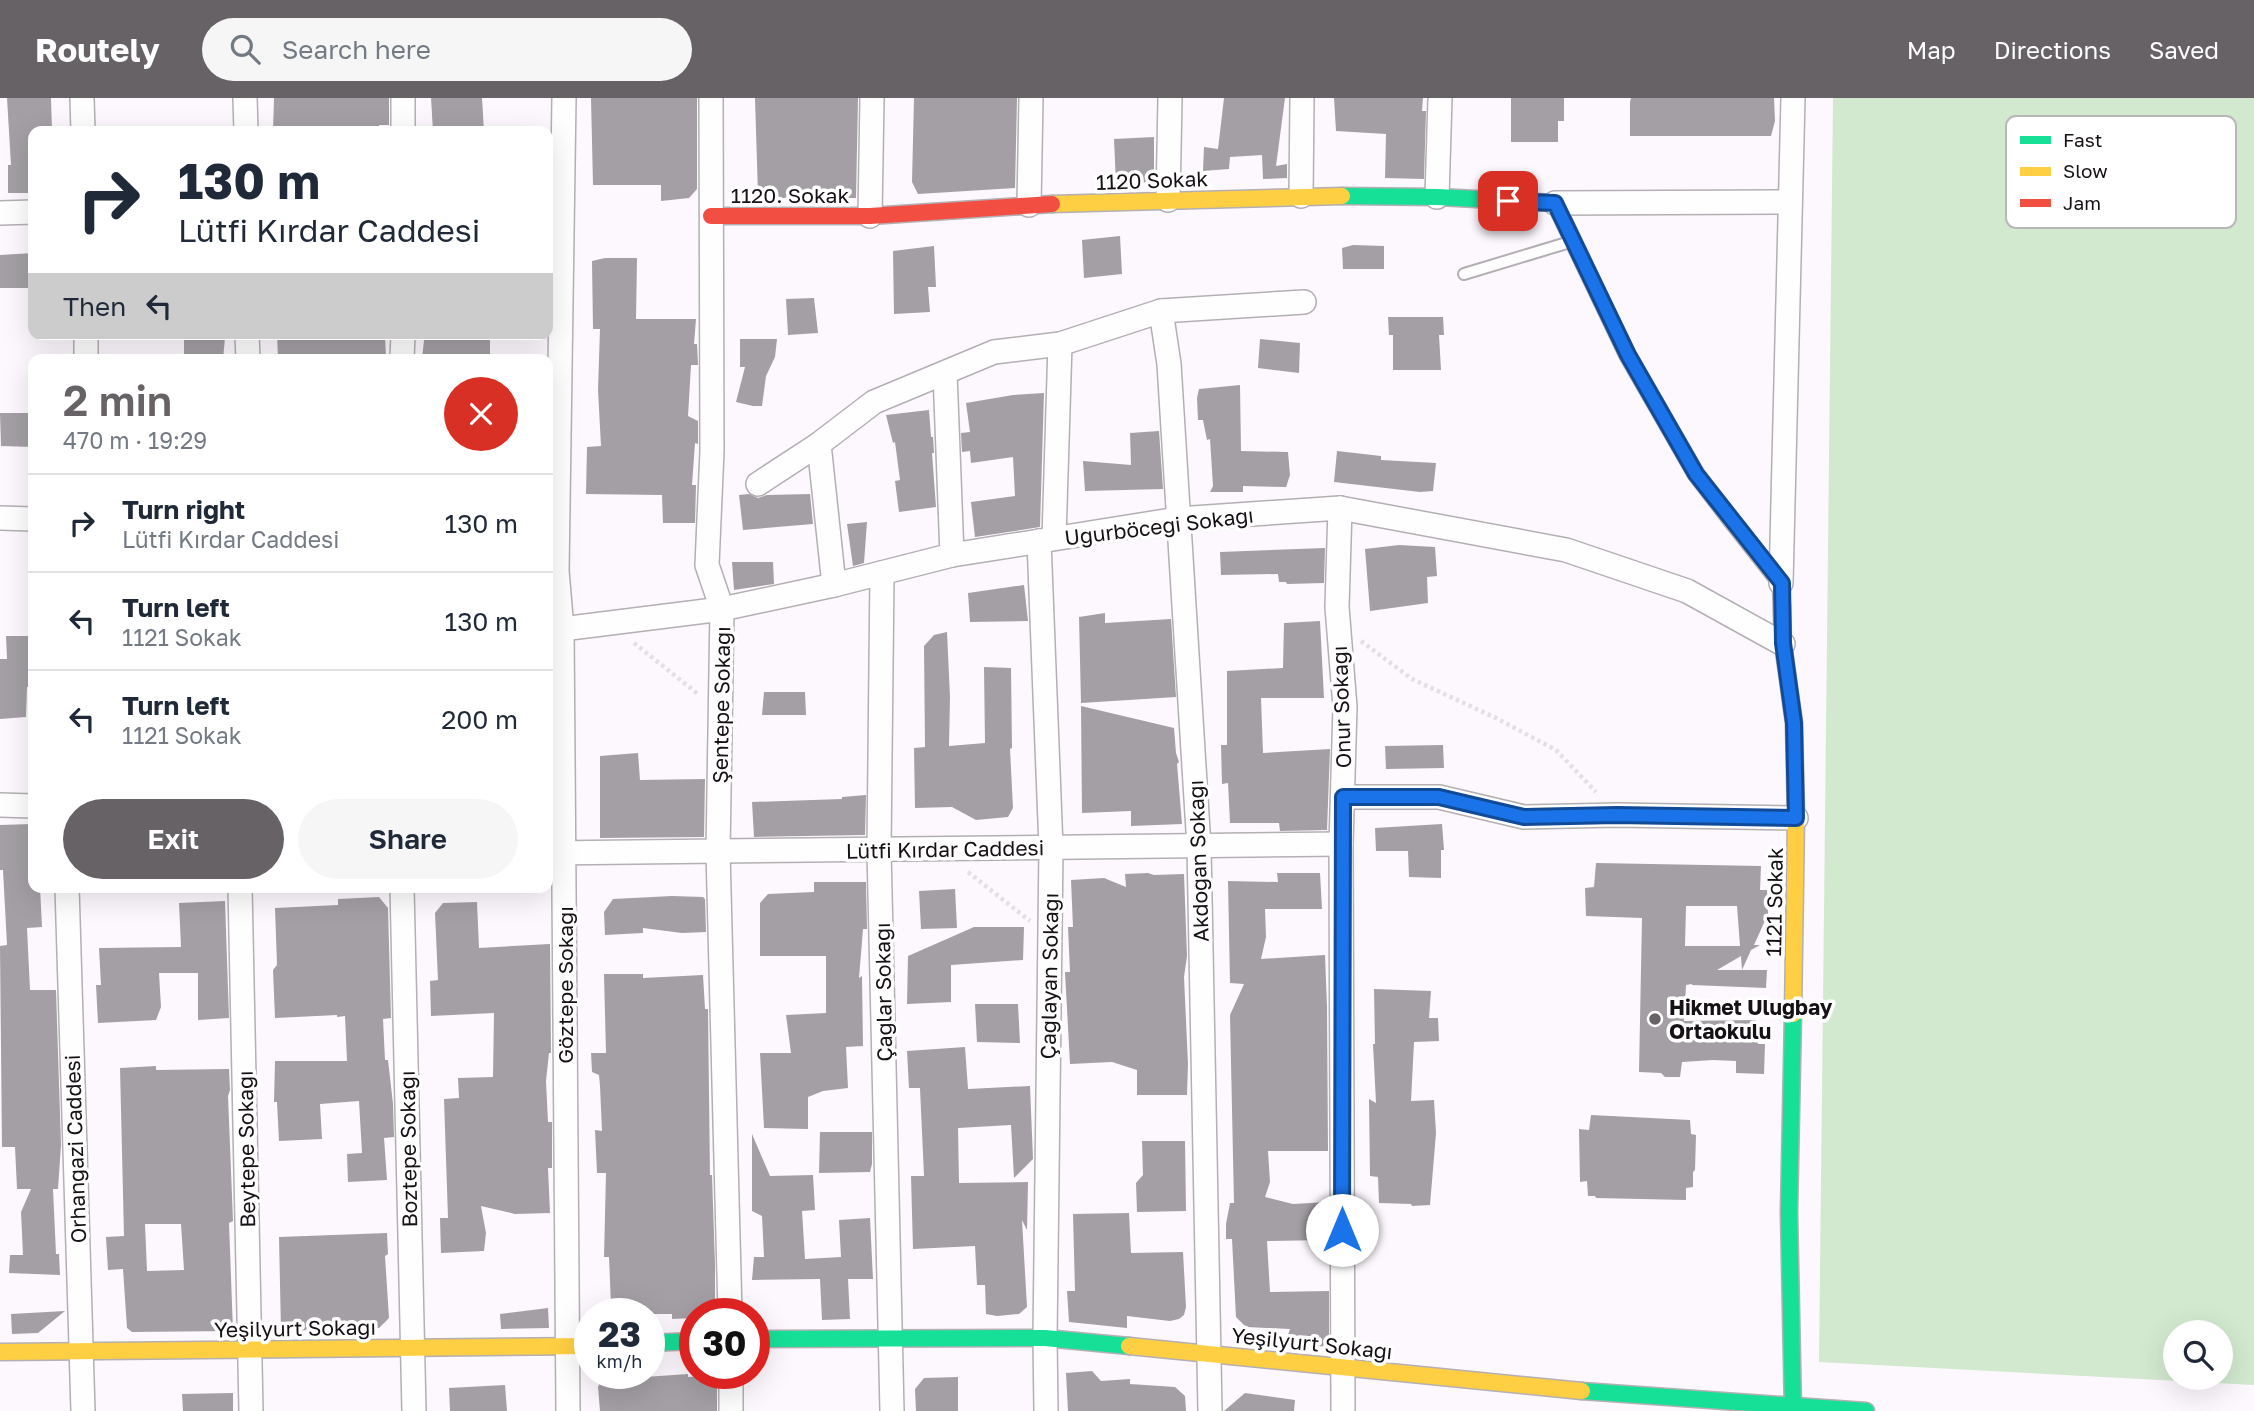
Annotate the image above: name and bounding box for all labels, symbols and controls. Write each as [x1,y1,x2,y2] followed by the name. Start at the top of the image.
[202,18,692,81] search box
[35,30,160,69] text: Routely
[226,30,264,68] icon: search
[282,34,431,65] text: Search here
[1907,35,1956,64] text: Map
[1994,35,2111,64] text: Directions
[2149,35,2219,64] text: Saved
[2006,116,2236,228] legend
[2063,128,2102,151] text: Fast
[178,151,320,210] text: 130 m
[63,154,154,245] icon: right
[2063,159,2108,182] text: Slow
[1095,165,1209,195] street label: 1120 Sokak
[1478,171,1538,231] pin
[731,182,849,208] street label: 1120. Sokak
[1489,182,1527,220] icon: arrive
[2063,191,2101,214] text: Jam
[178,211,480,249] text: Lütfi Kırdar Caddesi
[140,287,178,325] icon: left
[63,291,126,322] text: Then
[63,375,172,425] text: 2 min
[444,377,518,451] button: close
[63,426,207,454] text: 470 m · 19:29
[122,494,245,525] text: Turn right
[1063,502,1255,550] street label: Uğurböceği Sokağı
[63,504,101,542] icon: right
[445,508,518,539] text: 130 m
[122,525,339,553] text: Lütfi Kırdar Caddesi
[122,592,230,623] text: Turn left
[63,602,101,640] icon: left
[445,606,518,637] text: 130 m
[122,623,242,651] text: 1121 Sokak
[707,626,735,784] street label: Şentepe Sokağı
[1326,645,1356,769] street label: Onur Sokağı
[122,690,230,721] text: Turn left
[63,700,101,738] icon: left
[441,704,518,735] text: 200 m
[122,721,242,749] text: 1121 Sokak
[1182,780,1214,942] street label: Akdoğan Sokağı
[63,799,284,879] button: Exit
[298,799,518,879] button: Share
[846,834,1044,864] street label: Lütfi Kırdar Caddesi
[1760,847,1788,957] street label: 1121 Sokak
[1035,893,1063,1059] street label: Çağlayan Sokağı
[552,906,578,1064] street label: Göztepe Sokağı
[869,922,897,1062] street label: Çağlar Sokağı
[1669,994,1833,1044] place label: Hikmet Uluğbay Ortaokulu
[1647,1011,1663,1027] marker: Hikmet Uluğbay Ortaokulu
[59,1054,91,1244] street label: Orhangazi Caddesi
[232,1070,260,1228] street label: Beytepe Sokağı
[394,1070,422,1228] street label: Boztepe Sokağı
[1305,1193,1379,1267] position arrow
[679,1298,770,1389] speed limit sign: 30
[598,1313,641,1355] text: 23
[214,1314,376,1342] street label: Yeşilyurt Sokağı
[2163,1320,2233,1390] map controls
[2163,1320,2233,1390] button: search
[1230,1322,1394,1364] street label: Yeşilyurt Sokağı
[597,1350,642,1372] text: km/h

